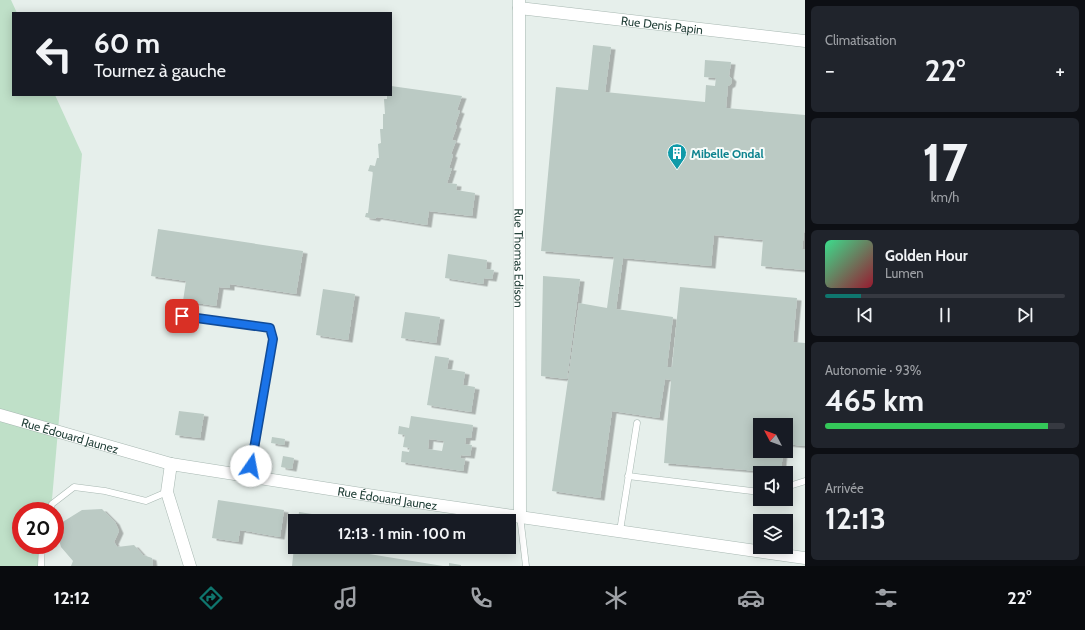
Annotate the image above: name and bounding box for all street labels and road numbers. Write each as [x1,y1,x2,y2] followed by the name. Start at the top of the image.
[620,12,704,37] street label: Rue Denis Papin
[512,208,527,308] street label: Rue Thomas Edison
[20,414,121,456] street label: Rue Édouard Jaunez
[337,483,439,513] street label: Rue Édouard Jaunez

